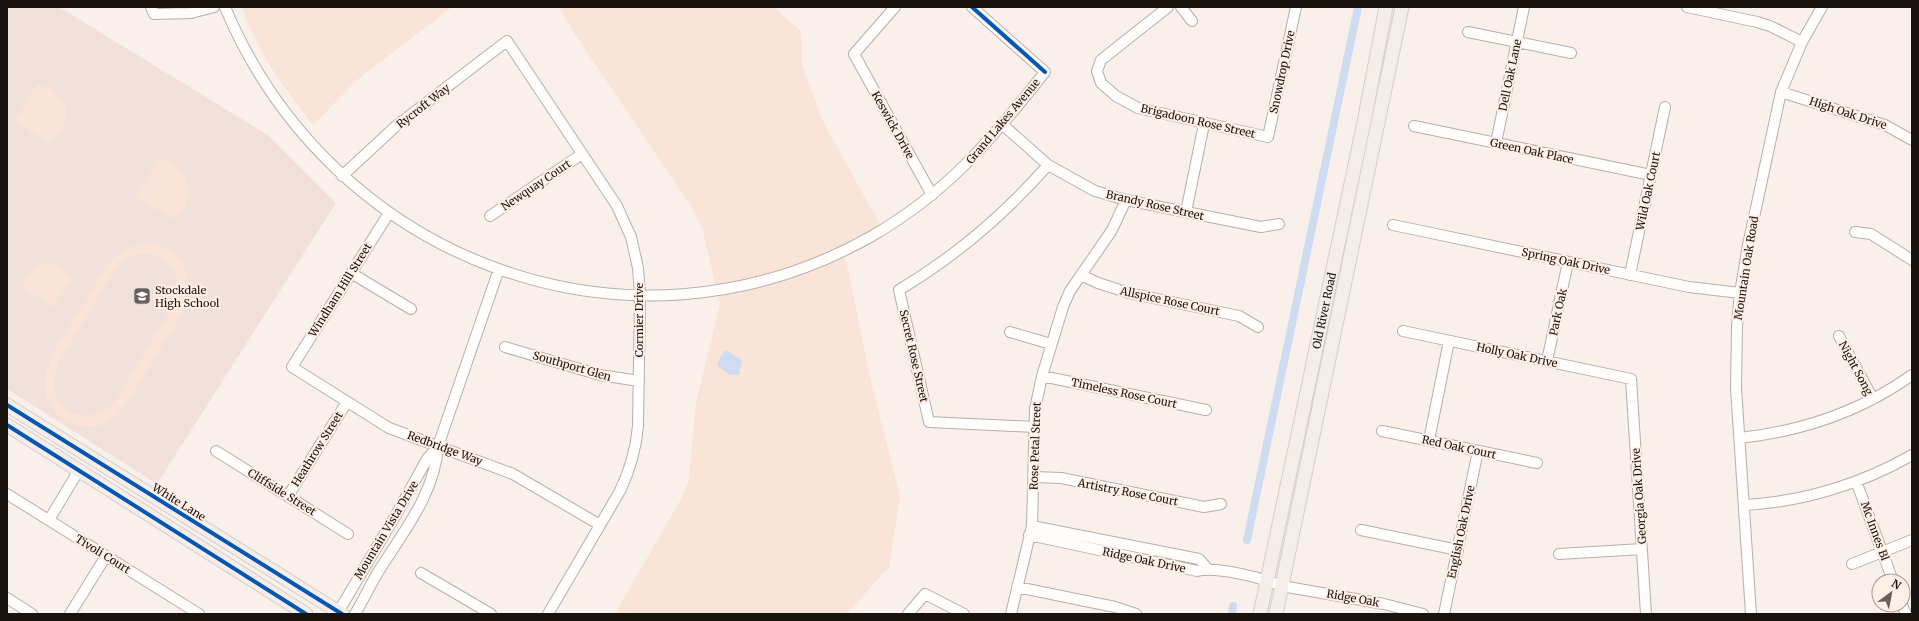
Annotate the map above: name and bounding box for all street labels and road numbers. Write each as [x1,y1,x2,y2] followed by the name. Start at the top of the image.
[1266,29,1298,115] street label: Snowdrop Drive
[1496,37,1525,112] street label: Dell Oak Lane
[963,75,1043,167] street label: Grand Lakes Avenue
[393,80,453,131] street label: Rycroft Way
[869,89,918,162] street label: Keswick Drive
[1808,94,1889,132] street label: High Oak Drive
[1139,101,1257,141] street label: Brigadoon Rose Street
[1489,135,1575,167] street label: Green Oak Place
[1633,150,1663,233] street label: Wild Oak Court
[498,156,574,213] street label: Newquay Court
[1105,187,1206,223] street label: Brandy Rose Street
[1731,215,1761,321] street label: Mountain Oak Road
[305,240,375,340] street label: Windham Hill Street
[1520,245,1612,277] street label: Spring Oak Drive
[1309,271,1339,350] street label: Old River Road
[632,282,646,357] street label: Cormier Drive
[1118,283,1222,319] street label: Allspice Rose Court
[1546,287,1570,337] street label: Park Oak
[897,308,932,404] street label: Secret Rose Street
[1836,339,1876,398] street label: Night Song
[1475,340,1559,370] street label: Holly Oak Drive
[531,348,613,384] street label: Southport Glen
[1070,375,1179,411] street label: Timeless Rose Court
[1026,401,1044,490] street label: Rose Petal Street
[288,408,346,489] street label: Heathrow Street
[405,428,485,468] street label: Redbridge Way
[1421,432,1498,462] street label: Red Oak Court
[1629,447,1649,544] street label: Georgia Oak Drive
[245,465,319,519] street label: Cliffside Street
[1076,475,1180,509] street label: Artistry Rose Court
[351,478,421,582] street label: Mountain Vista Drive
[149,480,209,524] street label: White Lane
[1444,484,1478,580] street label: English Oak Drive
[1858,499,1892,563] street label: Mc Innes Bl
[73,531,134,577] street label: Tivoli Court
[1101,544,1187,576] street label: Ridge Oak Drive
[1325,586,1381,610] street label: Ridge Oak

